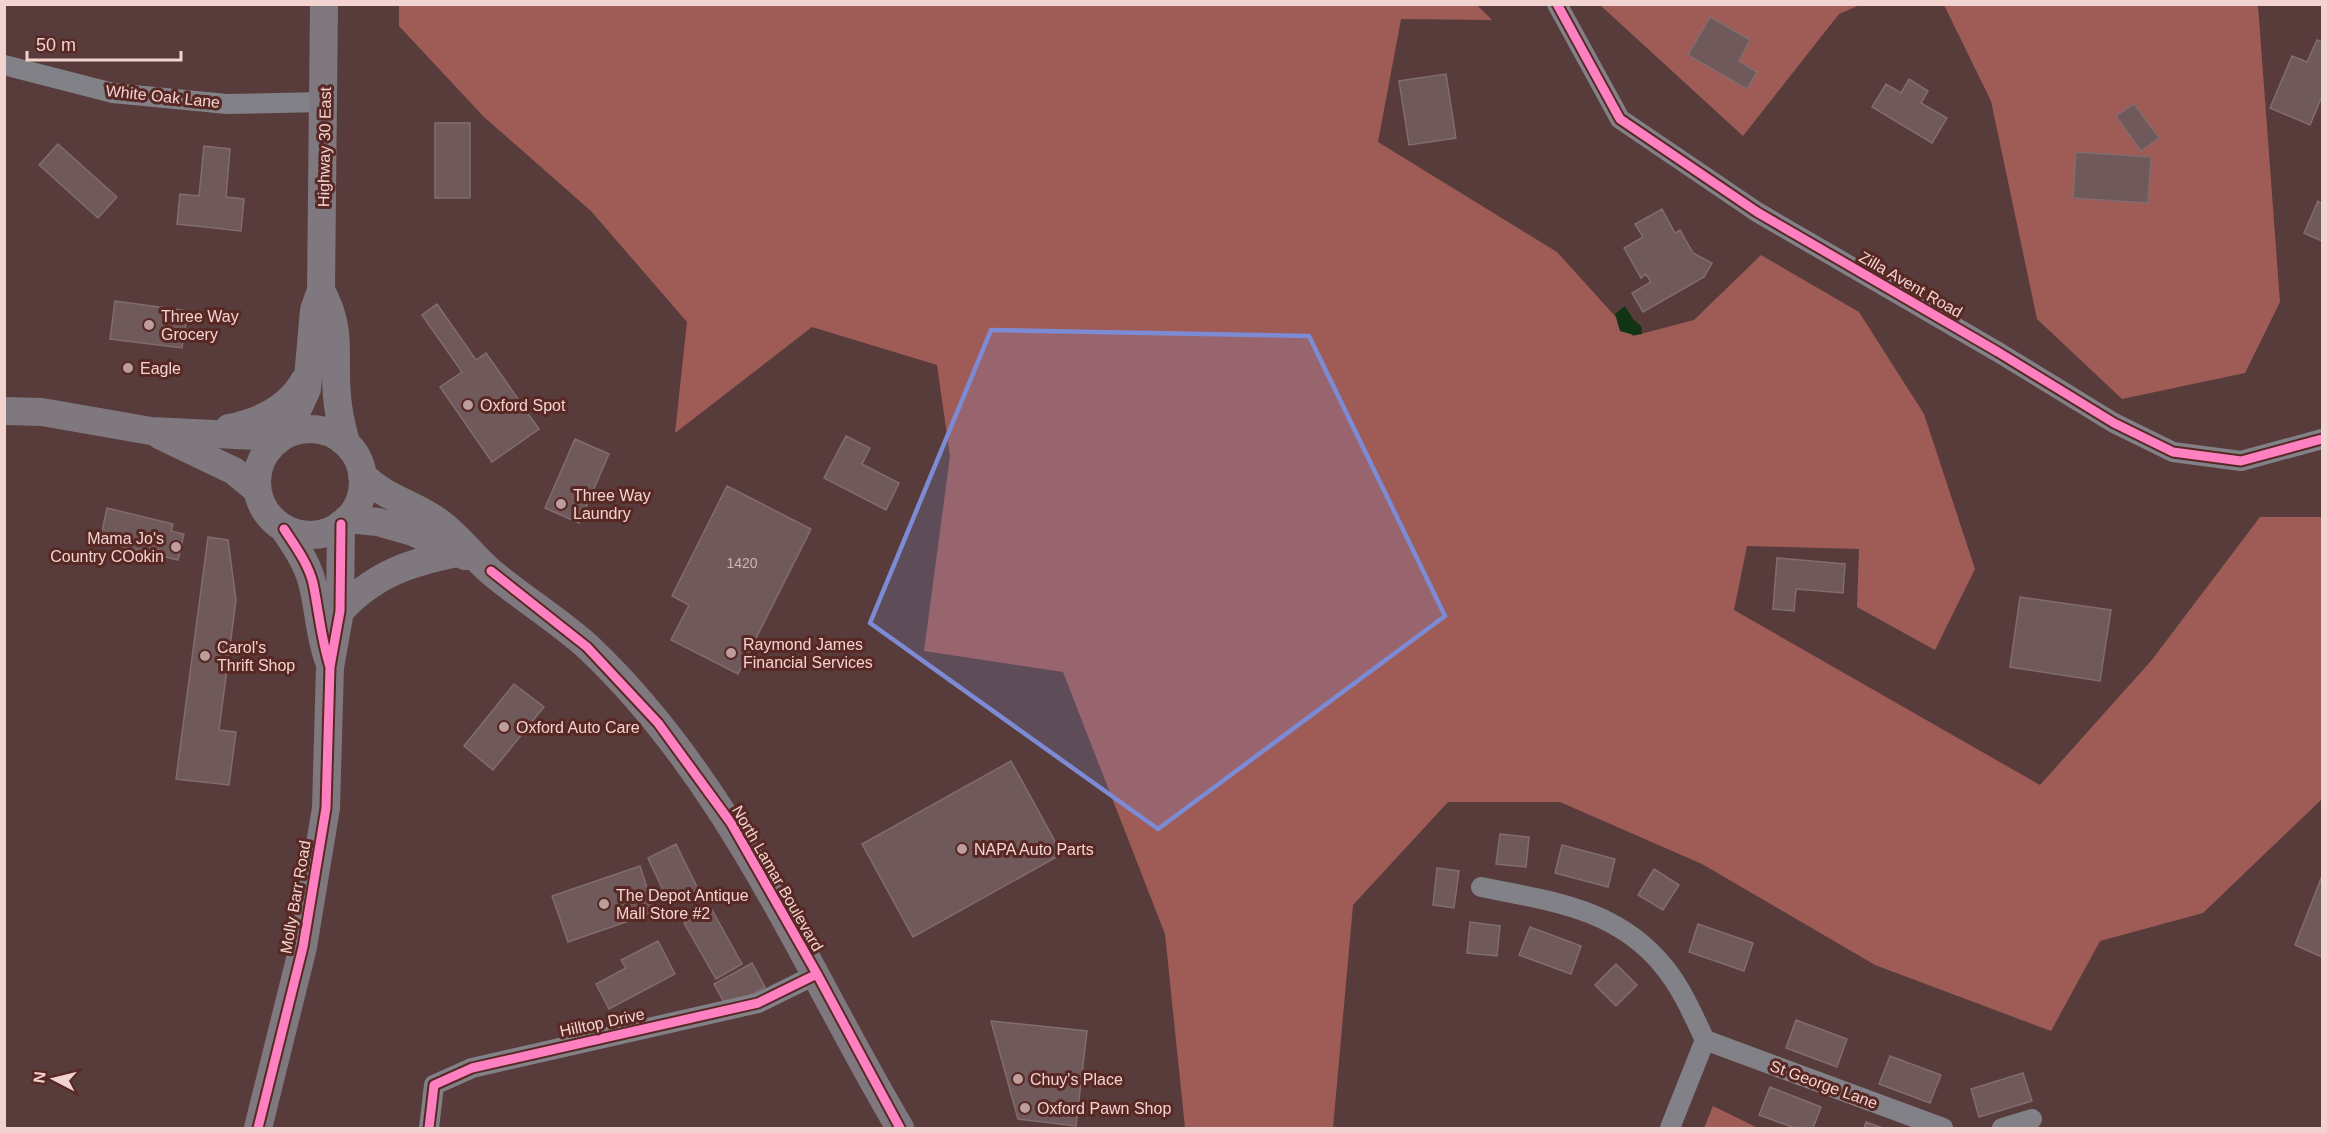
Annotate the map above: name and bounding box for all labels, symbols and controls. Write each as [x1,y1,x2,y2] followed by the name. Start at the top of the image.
[27,24,182,62] scale bar
[36,35,76,55] text: 50 m
[105,82,221,111] street label: White Oak Lane
[315,86,334,207] street label: Highway 30 East
[1856,248,1965,321] street label: Zilla Avent Road
[161,308,239,343] place label: Three Way Grocery
[142,318,156,332] marker: Three Way Grocery
[140,360,181,377] place label: Eagle
[121,361,135,375] marker: Eagle
[480,397,566,414] place label: Oxford Spot
[461,398,475,412] marker: Oxford Spot
[573,487,651,522] place label: Three Way Laundry
[554,497,568,511] marker: Three Way Laundry
[50,530,164,565] place label: Mama Jo's Country COokin
[169,540,183,554] marker: Mama Jo's Country COokin
[726,555,758,571] house number: 1420
[743,636,873,671] place label: Raymond James Financial Services
[217,639,295,674] place label: Carol's Thrift Shop
[724,646,738,660] marker: Raymond James Financial Services
[198,649,212,663] marker: Carol's Thrift Shop
[516,719,640,736] place label: Oxford Auto Care
[497,720,511,734] marker: Oxford Auto Care
[729,802,826,954] street label: North Lamar Boulevard
[277,839,314,955] street label: Molly Barr Road
[974,841,1094,858] place label: NAPA Auto Parts
[955,842,969,856] marker: NAPA Auto Parts
[616,887,749,922] place label: The Depot Antique Mall Store #2
[597,897,611,911] marker: The Depot Antique Mall Store #2
[558,1005,646,1040] street label: Hilltop Drive
[24,1049,84,1109] north arrow
[1768,1057,1880,1112] street label: St George Lane
[30,1070,49,1084] text: N
[1030,1071,1123,1088] place label: Chuy's Place
[1011,1072,1025,1086] marker: Chuy's Place
[1037,1100,1171,1117] place label: Oxford Pawn Shop
[1018,1101,1032,1115] marker: Oxford Pawn Shop

